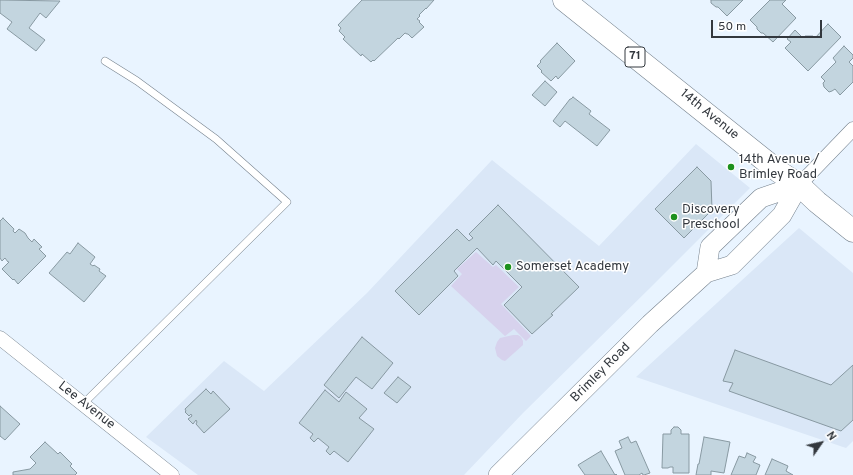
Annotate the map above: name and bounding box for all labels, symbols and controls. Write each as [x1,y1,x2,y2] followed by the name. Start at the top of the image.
[713,12,824,38] scale bar
[718,19,746,35] text: 50 m
[625,47,645,67] road number: 71
[676,87,742,143] street label: 14th Avenue
[739,152,820,183] place label: 14th Avenue / Brimley Road
[726,162,736,172] marker: 14th Avenue / Brimley Road
[682,202,740,233] place label: Discovery Preschool
[669,212,679,222] marker: Discovery Preschool
[516,259,629,275] place label: Somerset Academy
[503,262,513,272] marker: Somerset Academy
[568,340,634,406] street label: Brimley Road
[54,379,118,433] street label: Lee Avenue
[801,423,841,463] north arrow
[823,429,839,443] text: N

